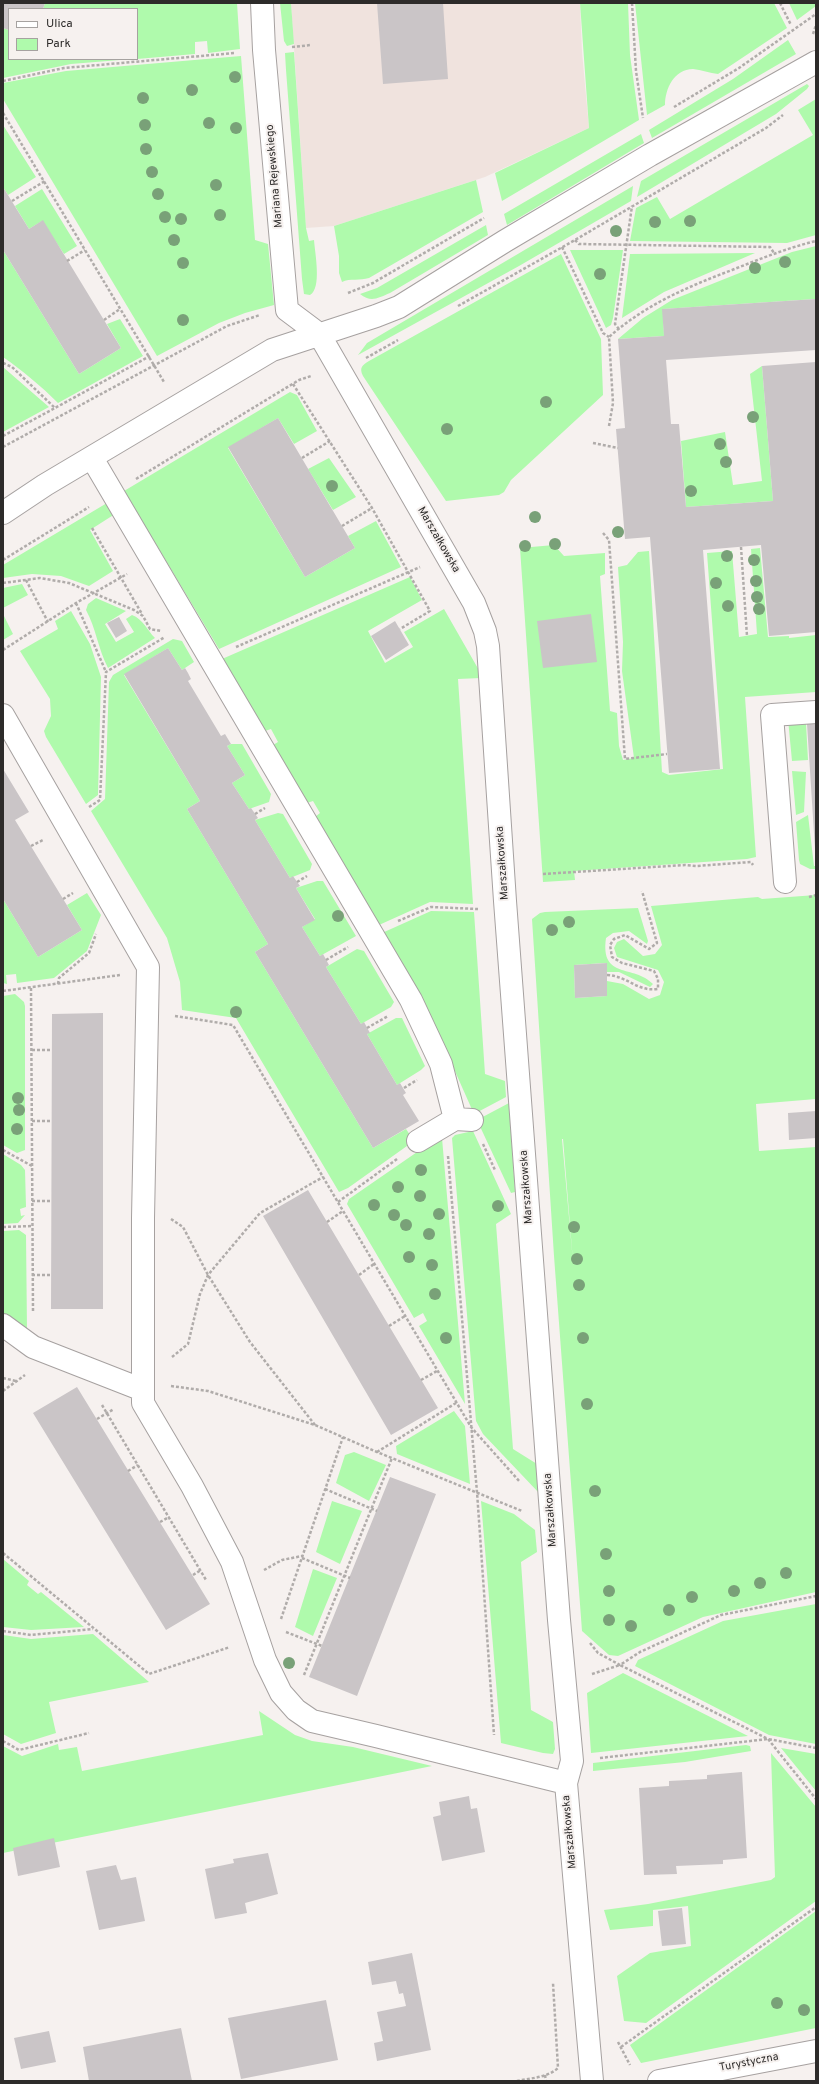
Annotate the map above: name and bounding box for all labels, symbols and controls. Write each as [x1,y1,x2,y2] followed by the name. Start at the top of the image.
[8,8,138,60] legend
[46,16,73,32] text: Ulica
[46,36,71,52] text: Park
[264,124,286,228] street label: Mariana Rejewskiego
[414,505,462,575] street label: Marszałkowska
[494,826,512,900] street label: Marszałkowska
[518,1150,536,1224] street label: Marszałkowska
[542,1473,560,1547] street label: Marszałkowska
[560,1795,580,1869] street label: Marszałkowska
[718,2051,780,2075] street label: Turystyczna

